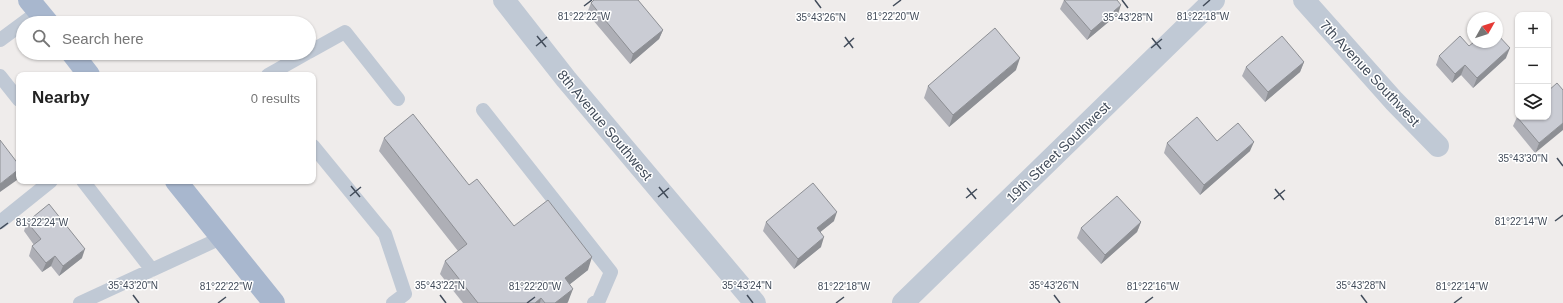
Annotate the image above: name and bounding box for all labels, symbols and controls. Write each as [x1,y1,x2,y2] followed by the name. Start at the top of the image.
[558,11,611,22] text: 81°22'22"W
[867,11,920,22] text: 81°22'20"W
[1177,11,1230,22] text: 81°22'18"W
[796,12,846,23] text: 35°43'26"N
[1103,12,1153,23] text: 35°43'28"N
[1467,12,1503,48] north arrow
[1515,12,1551,120] map controls
[1515,12,1551,48] button: +
[16,16,316,60] search box
[1317,17,1423,129] street label: 7th Avenue Southwest
[30,27,52,49] icon: search
[62,30,144,47] text: Search here
[1515,48,1551,84] button: −
[554,67,656,183] street label: 8th Avenue Southwest
[1515,84,1551,120] button: layers
[32,88,90,107] text: Nearby
[251,91,300,106] text: 0 results
[1003,98,1113,206] street label: 19th Street Southwest
[1498,153,1548,164] text: 35°43'30"N
[1495,216,1548,227] text: 81°22'14"W
[16,217,69,228] text: 81°22'24"W
[108,280,158,291] text: 35°43'20"N
[415,280,465,291] text: 35°43'22"N
[722,280,772,291] text: 35°43'24"N
[1029,280,1079,291] text: 35°43'26"N
[1336,280,1386,291] text: 35°43'28"N
[200,281,253,292] text: 81°22'22"W
[509,281,562,292] text: 81°22'20"W
[818,281,871,292] text: 81°22'18"W
[1127,281,1180,292] text: 81°22'16"W
[1436,281,1489,292] text: 81°22'14"W

